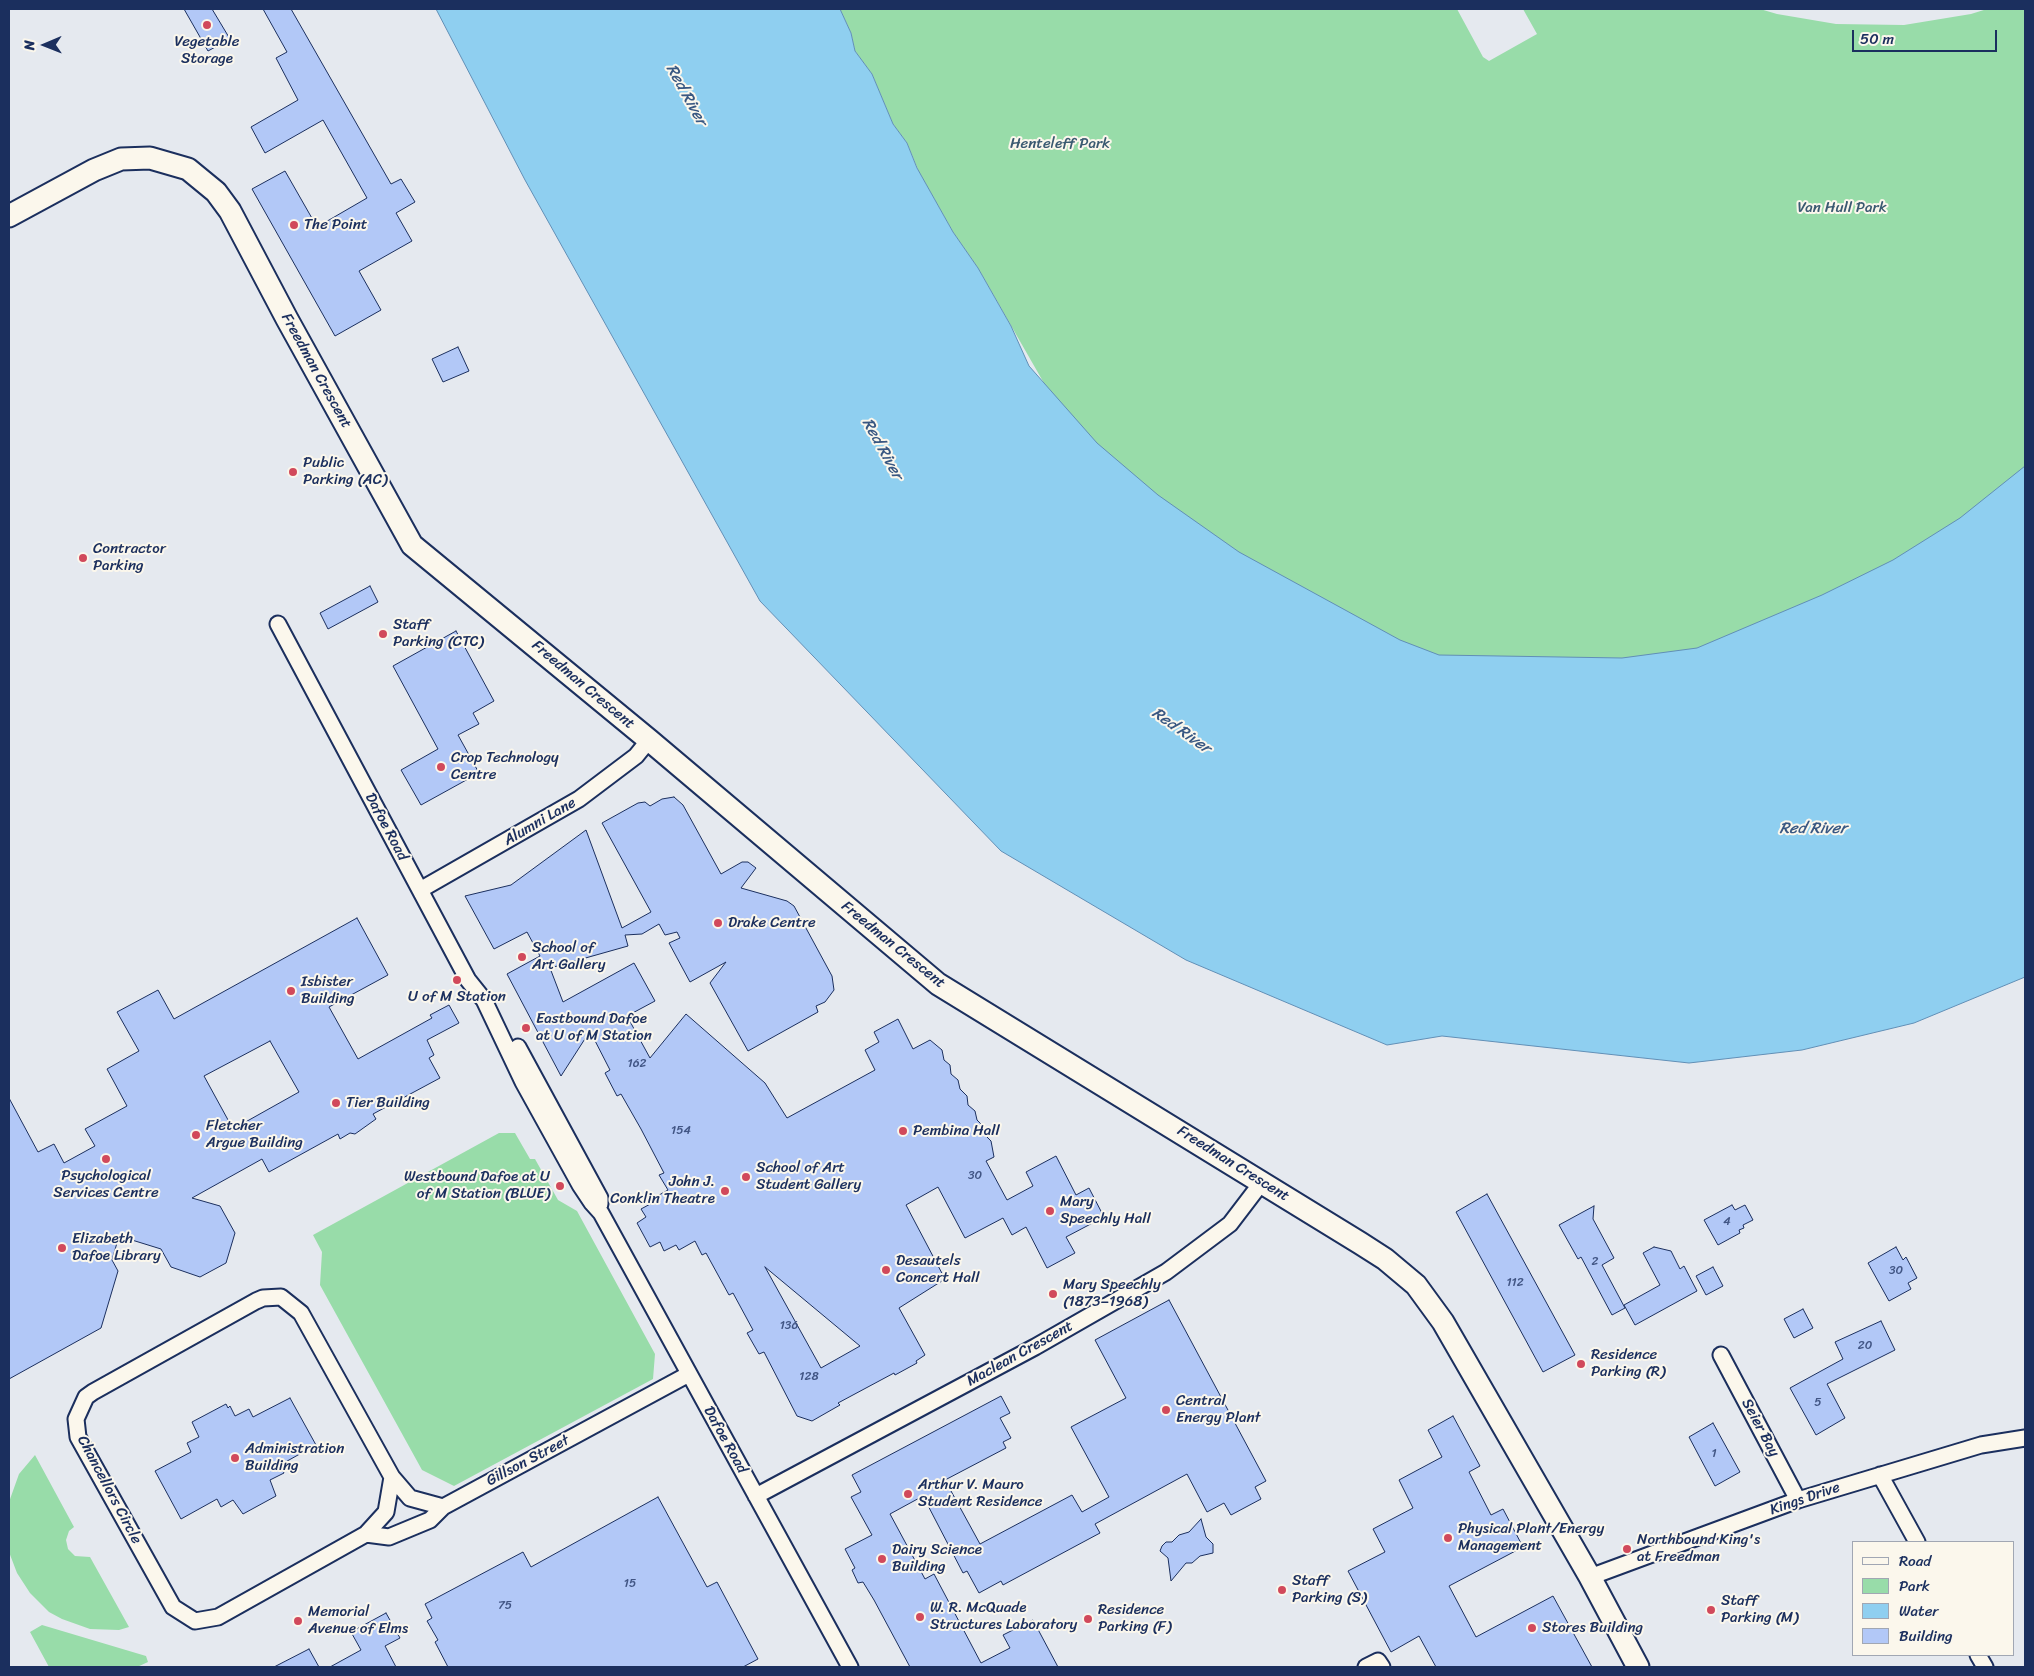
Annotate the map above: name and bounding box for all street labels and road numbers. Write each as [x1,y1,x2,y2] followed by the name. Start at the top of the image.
[277,310,355,432] street label: Freedman Crescent
[528,637,638,733] street label: Freedman Crescent
[361,790,411,864] street label: Dafoe Road
[501,794,579,850] street label: Alumni Lane
[837,898,949,992] street label: Freedman Crescent
[1174,1122,1292,1206] street label: Freedman Crescent
[964,1317,1076,1391] street label: Maclean Crescent
[1737,1396,1783,1460] street label: Seier Bay
[699,1403,751,1477] street label: Dafoe Road
[483,1432,573,1490] street label: Gillson Street
[73,1433,145,1547] street label: Chancellors Circle
[1768,1479,1842,1519] street label: Kings Drive

